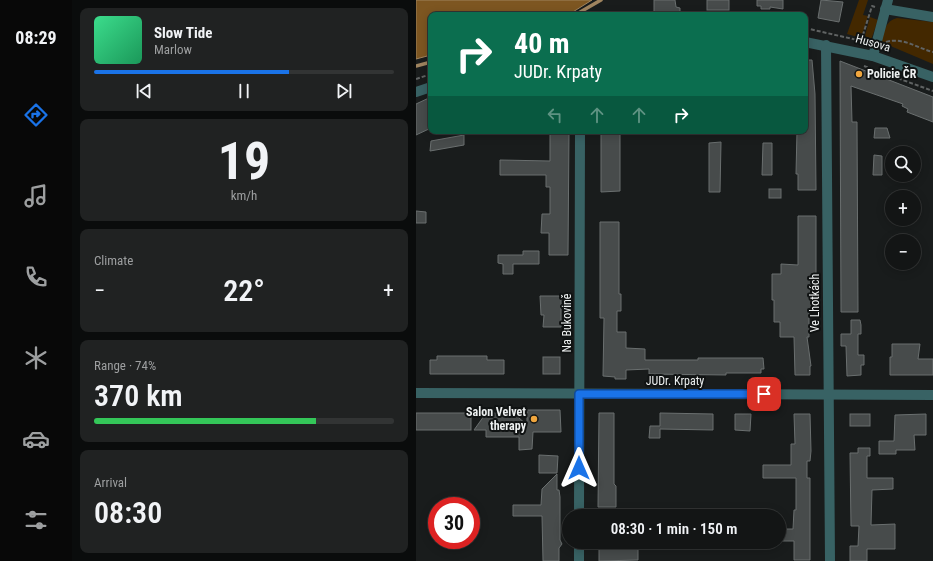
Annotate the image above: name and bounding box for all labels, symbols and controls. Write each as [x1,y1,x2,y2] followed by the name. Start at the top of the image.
[154,24,212,42] text: Slow Tide
[15,27,57,48] text: 08:29
[514,27,570,60] text: 40 m
[448,28,500,80] icon: right
[854,31,892,55] street label: Husova
[154,42,192,57] text: Marlow
[514,61,602,82] text: JUDr. Krpaty
[867,66,917,81] place label: Policie ČR
[854,69,864,79] marker: Policie ČR
[133,80,155,102] icon: previous
[233,80,255,102] icon: pause
[333,80,355,102] icon: next
[22,101,50,129] icon: directions
[544,104,566,126] icon: left
[586,104,608,126] icon: ahead
[628,104,650,126] icon: ahead
[670,104,692,126] icon: right
[218,131,270,192] text: 19
[885,146,921,270] map controls
[885,146,921,182] button: search
[22,182,50,210] icon: music
[231,188,257,203] text: km/h
[885,190,921,226] button: +
[885,234,921,270] button: −
[94,253,133,268] text: Climate
[22,263,50,291] icon: phone
[223,273,265,308] text: 22°
[808,274,822,332] street label: Ve Lhotkách
[94,278,105,303] text: −
[383,278,394,303] text: +
[560,293,574,352] street label: Na Bukovině
[22,344,50,372] icon: climate
[94,358,156,373] text: Range · 74%
[646,374,704,388] street label: JUDr. Krpaty
[747,377,781,411] pin
[94,378,183,413] text: 370 km
[753,383,775,405] icon: arrive
[466,405,527,433] place label: Salon Velvet therapy
[529,414,539,424] marker: Salon Velvet therapy
[22,425,50,453] icon: car
[558,447,600,489] position arrow
[94,475,127,490] text: Arrival
[94,495,162,530] text: 08:30
[428,497,480,549] speed limit sign: 30
[22,506,50,534] icon: filters
[611,520,737,538] text: 08:30 · 1 min · 150 m

